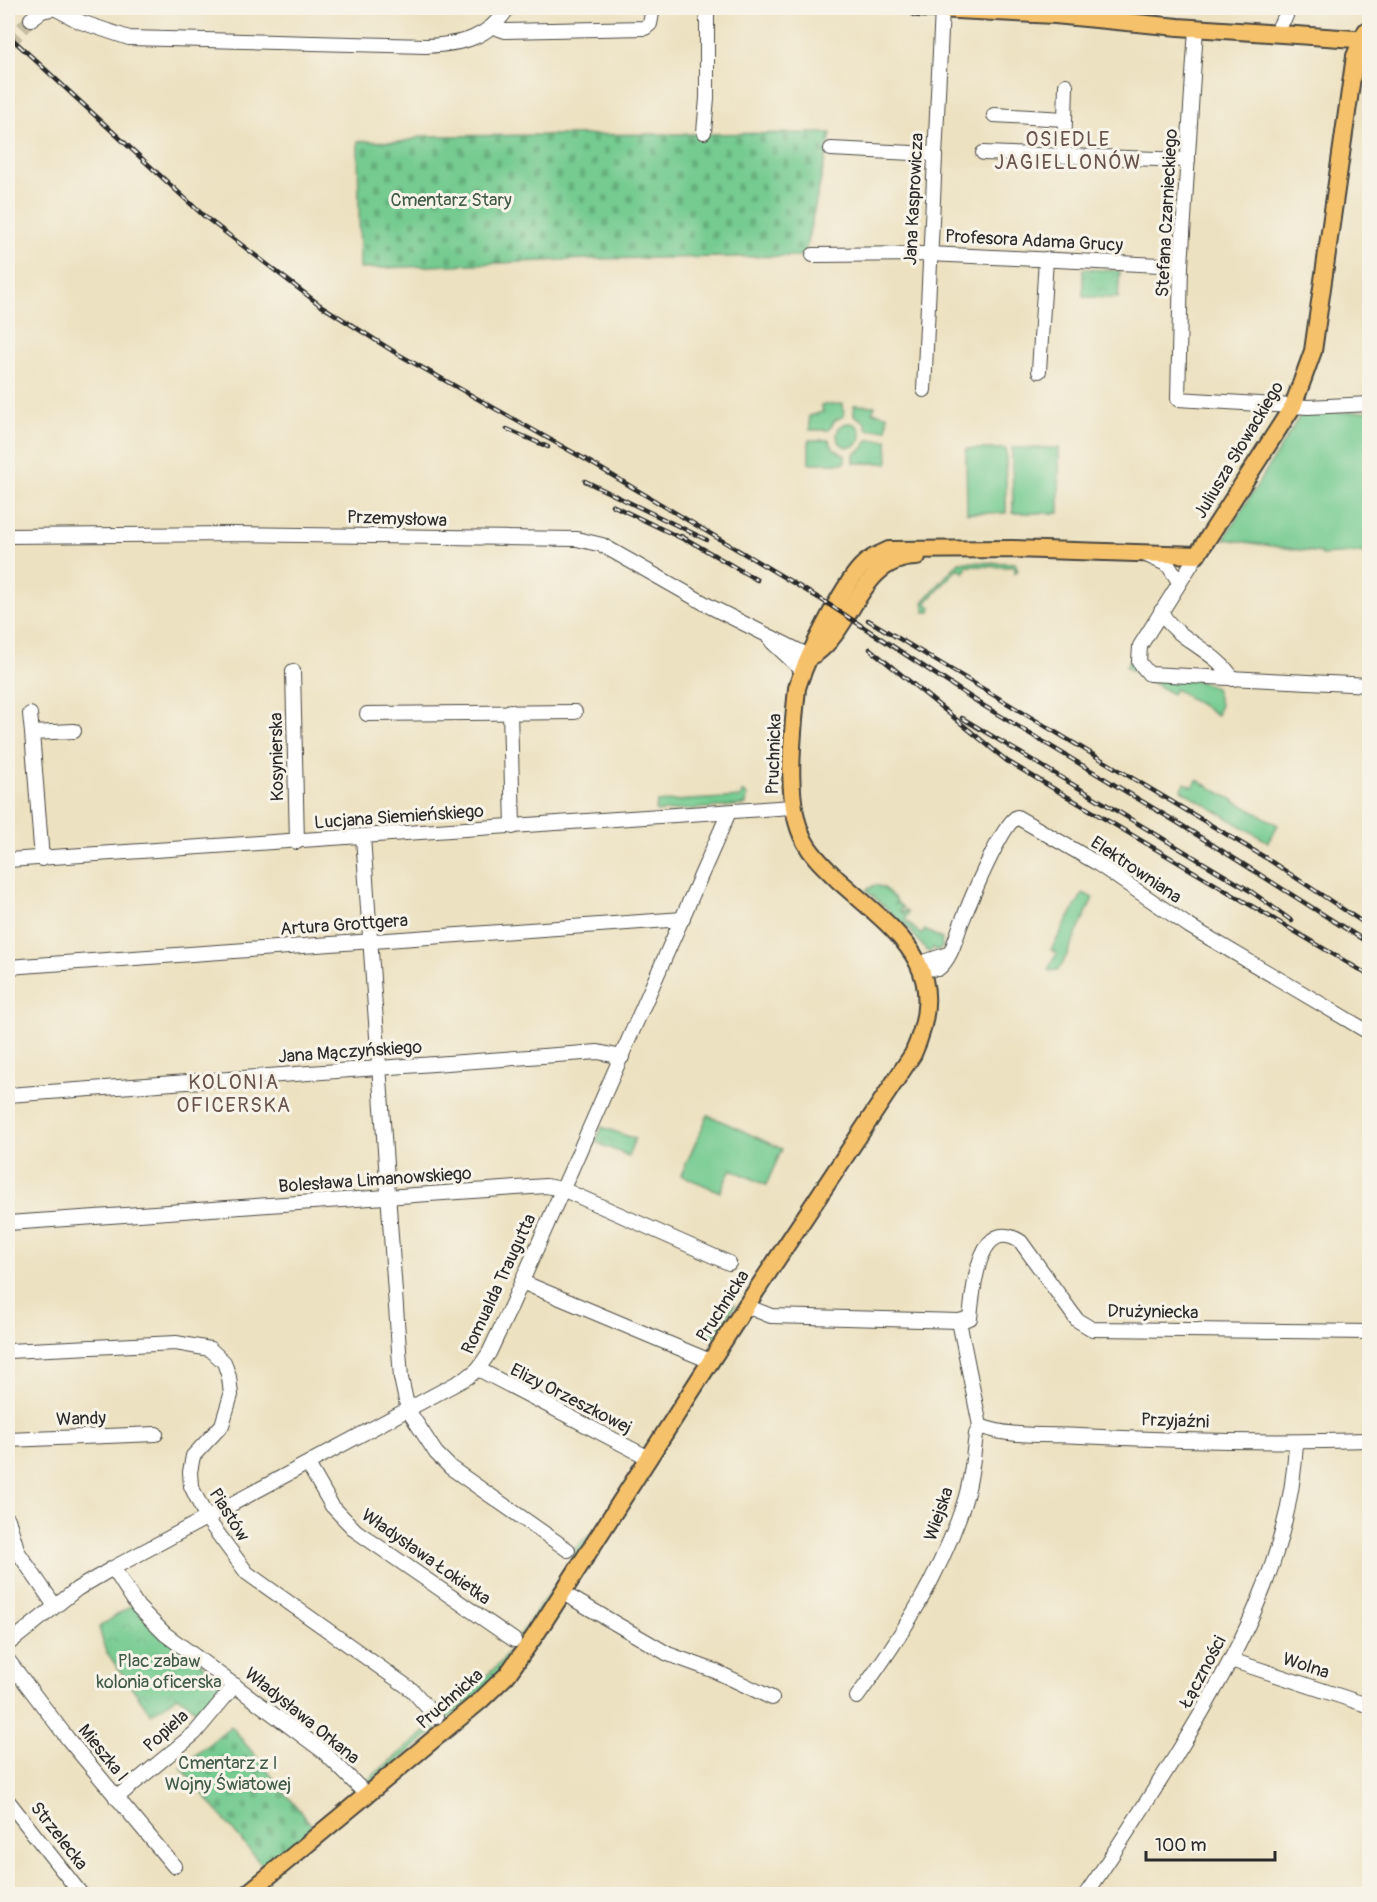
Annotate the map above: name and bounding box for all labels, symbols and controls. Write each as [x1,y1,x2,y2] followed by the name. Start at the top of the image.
[994,127,1142,175] district label: OSIEDLE JAGIELLONÓW
[1151,128,1183,298] street label: Stefana Czarnieckiego
[899,132,929,266] street label: Jana Kasprowicza
[390,189,512,212] park label: Cmentarz Stary
[944,225,1124,257] street label: Profesora Adama Grucy
[1189,377,1289,523] street label: Juliusza Słowackiego
[347,506,447,532] street label: Przemysłowa
[265,712,289,802] street label: Kosynierska
[761,713,787,795] street label: Pruchnicka
[313,800,485,834] street label: Lucjana Siemieńskiego
[1086,831,1186,909] street label: Elektrowniana
[279,909,409,941] street label: Artura Grottgera
[277,1035,423,1068] street label: Jana Mączyńskiego
[177,1070,291,1118] district label: KOLONIA OFICERSKA
[278,1162,473,1198] street label: Bolesława Limanowskiego
[456,1210,542,1358] street label: Romualda Traugutta
[691,1266,755,1346] street label: Pruchnicka
[1107,1300,1199,1324] street label: Drużyniecka
[506,1358,636,1440] street label: Elizy Orzeszkowej
[56,1407,107,1431] street label: Wandy
[1140,1408,1210,1434] street label: Przyjaźni
[204,1484,254,1546] street label: Piastów
[919,1484,959,1544] street label: Wiejska
[357,1504,495,1610] street label: Władysława Łokietka
[1174,1632,1232,1713] street label: Łączności
[1280,1648,1332,1684] street label: Wolna
[96,1650,222,1694] park label: Plac zabaw kolonia oficerska
[240,1662,364,1770] street label: Władysława Orkana
[412,1664,488,1734] street label: Pruchnicka
[139,1705,193,1757] street label: Popiela
[73,1720,133,1786] street label: Mieszka I
[165,1752,291,1796] park label: Cmentarz z I Wojny Światowej
[25,1797,93,1875] street label: Strzelecka
[1146,1824,1275,1862] scale bar
[1155,1834,1207,1857] text: 100 m

